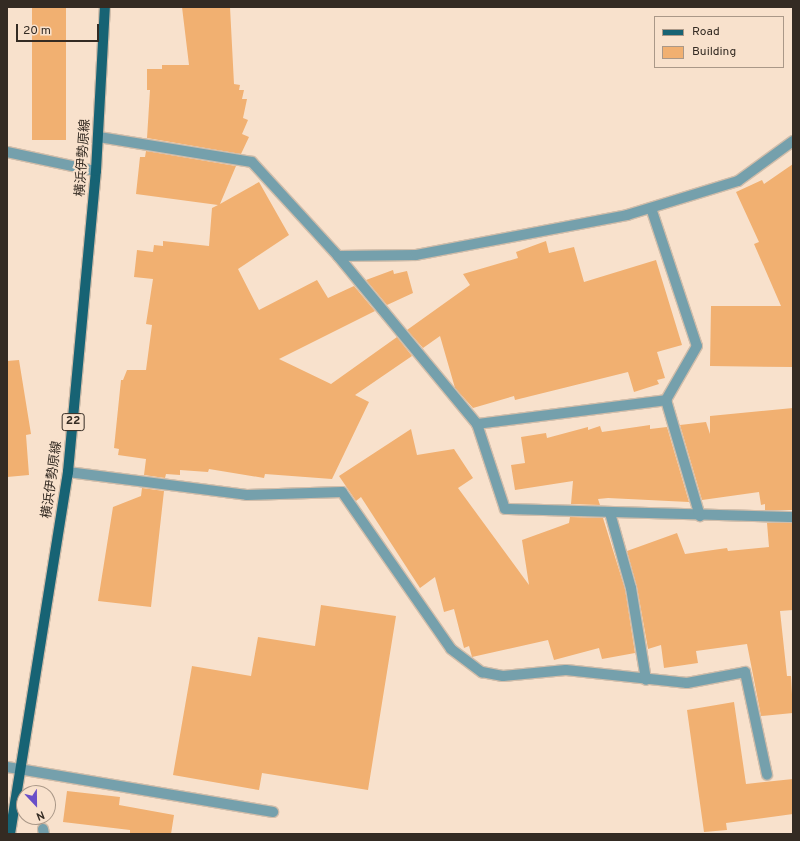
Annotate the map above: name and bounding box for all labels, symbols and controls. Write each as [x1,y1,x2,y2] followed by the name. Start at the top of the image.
[18,16,101,42] scale bar
[654,16,784,68] legend
[23,23,51,39] text: 20 m
[692,24,720,40] text: Road
[692,44,736,60] text: Building
[73,119,95,197] street label: 横浜伊勢原線
[61,412,85,432] road number: 22
[40,440,66,520] street label: 横浜伊勢原線
[16,785,56,825] north arrow
[34,807,46,823] text: N

